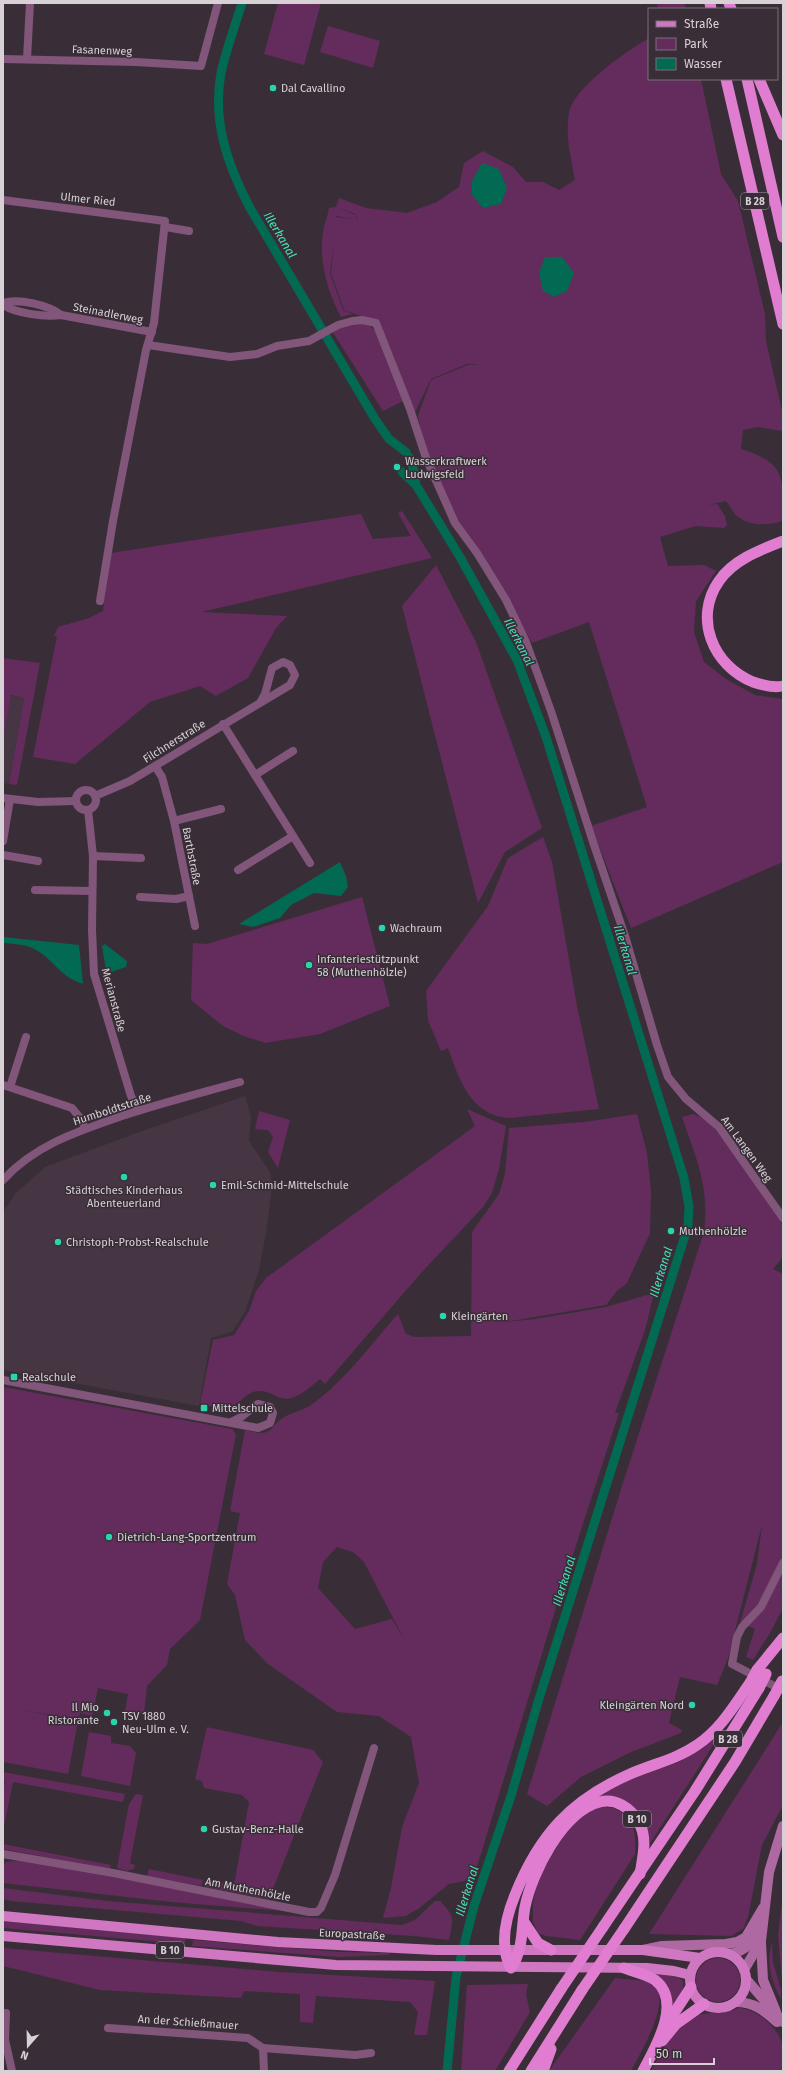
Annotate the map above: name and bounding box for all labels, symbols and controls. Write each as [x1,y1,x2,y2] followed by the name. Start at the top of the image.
[648,8,778,80] legend
[684,17,719,31] text: Straße
[684,37,708,51] text: Park
[72,43,133,58] street label: Fasanenweg
[684,57,723,71] text: Wasser
[281,82,345,95] place label: Dal Cavallino
[268,83,278,93] marker: Dal Cavallino
[60,190,116,209] street label: Ulmer Ried
[741,193,769,209] road number: B 28
[261,209,299,261] water label: Illerkanal
[72,300,144,327] street label: Steinadlerweg
[405,455,487,481] place label: Wasserkraftwerk Ludwigsfeld
[392,462,402,472] marker: Wasserkraftwerk Ludwigsfeld
[501,616,537,668] water label: Illerkanal
[141,717,208,766] street label: Filchnerstraße
[180,826,204,886] street label: Barthstraße
[390,922,442,935] place label: Wachraum
[377,923,387,933] marker: Wachraum
[611,923,639,977] water label: Illerkanal
[317,953,419,979] place label: Infanteriestützpunkt 58 (Muthenhölzle)
[304,960,314,970] marker: Infanteriestützpunkt 58 (Muthenhölzle)
[99,967,128,1034] street label: Merianstraße
[71,1091,153,1128] street label: Humboldtstraße
[718,1114,775,1185] street label: Am Langen Weg
[119,1172,129,1182] marker: Städtisches Kinderhaus Abenteuerland
[221,1179,349,1192] place label: Emil-Schmid-Mittelschule
[208,1180,218,1190] marker: Emil-Schmid-Mittelschule
[65,1184,183,1210] place label: Städtisches Kinderhaus Abenteuerland
[679,1225,747,1238] place label: Muthenhölzle
[666,1226,676,1236] marker: Muthenhölzle
[66,1236,209,1249] place label: Christoph-Probst-Realschule
[53,1237,63,1247] marker: Christoph-Probst-Realschule
[647,1245,675,1299] water label: Illerkanal
[451,1310,508,1323] place label: Kleingärten
[438,1311,448,1321] marker: Kleingärten
[22,1371,76,1384] place label: Realschule
[9,1372,19,1382] marker: Realschule
[212,1402,273,1415] place label: Mittelschule
[199,1403,209,1413] marker: Mittelschule
[117,1531,256,1544] place label: Dietrich-Lang-Sportzentrum
[104,1532,114,1542] marker: Dietrich-Lang-Sportzentrum
[550,1554,578,1608] water label: Illerkanal
[599,1699,684,1712] place label: Kleingärten Nord
[687,1700,697,1710] marker: Kleingärten Nord
[48,1701,99,1727] place label: Il Mio Ristorante
[102,1708,112,1718] marker: Il Mio Ristorante
[122,1710,189,1736] place label: TSV 1880 Neu-Ulm e. V.
[109,1717,119,1727] marker: TSV 1880 Neu-Ulm e. V.
[714,1731,742,1747] road number: B 28
[623,1811,651,1827] road number: B 10
[212,1823,304,1836] place label: Gustav-Benz-Halle
[199,1824,209,1834] marker: Gustav-Benz-Halle
[453,1864,481,1918] water label: Illerkanal
[204,1875,292,1904] street label: Am Muthenhölzle
[319,1926,385,1943] street label: Europastraße
[156,1942,184,1958] road number: B 10
[137,2012,239,2033] street label: An der Schießmauer
[8,2026,48,2066] north arrow
[650,2040,714,2066] scale bar
[656,2047,682,2061] text: 50 m
[19,2048,30,2062] text: N

